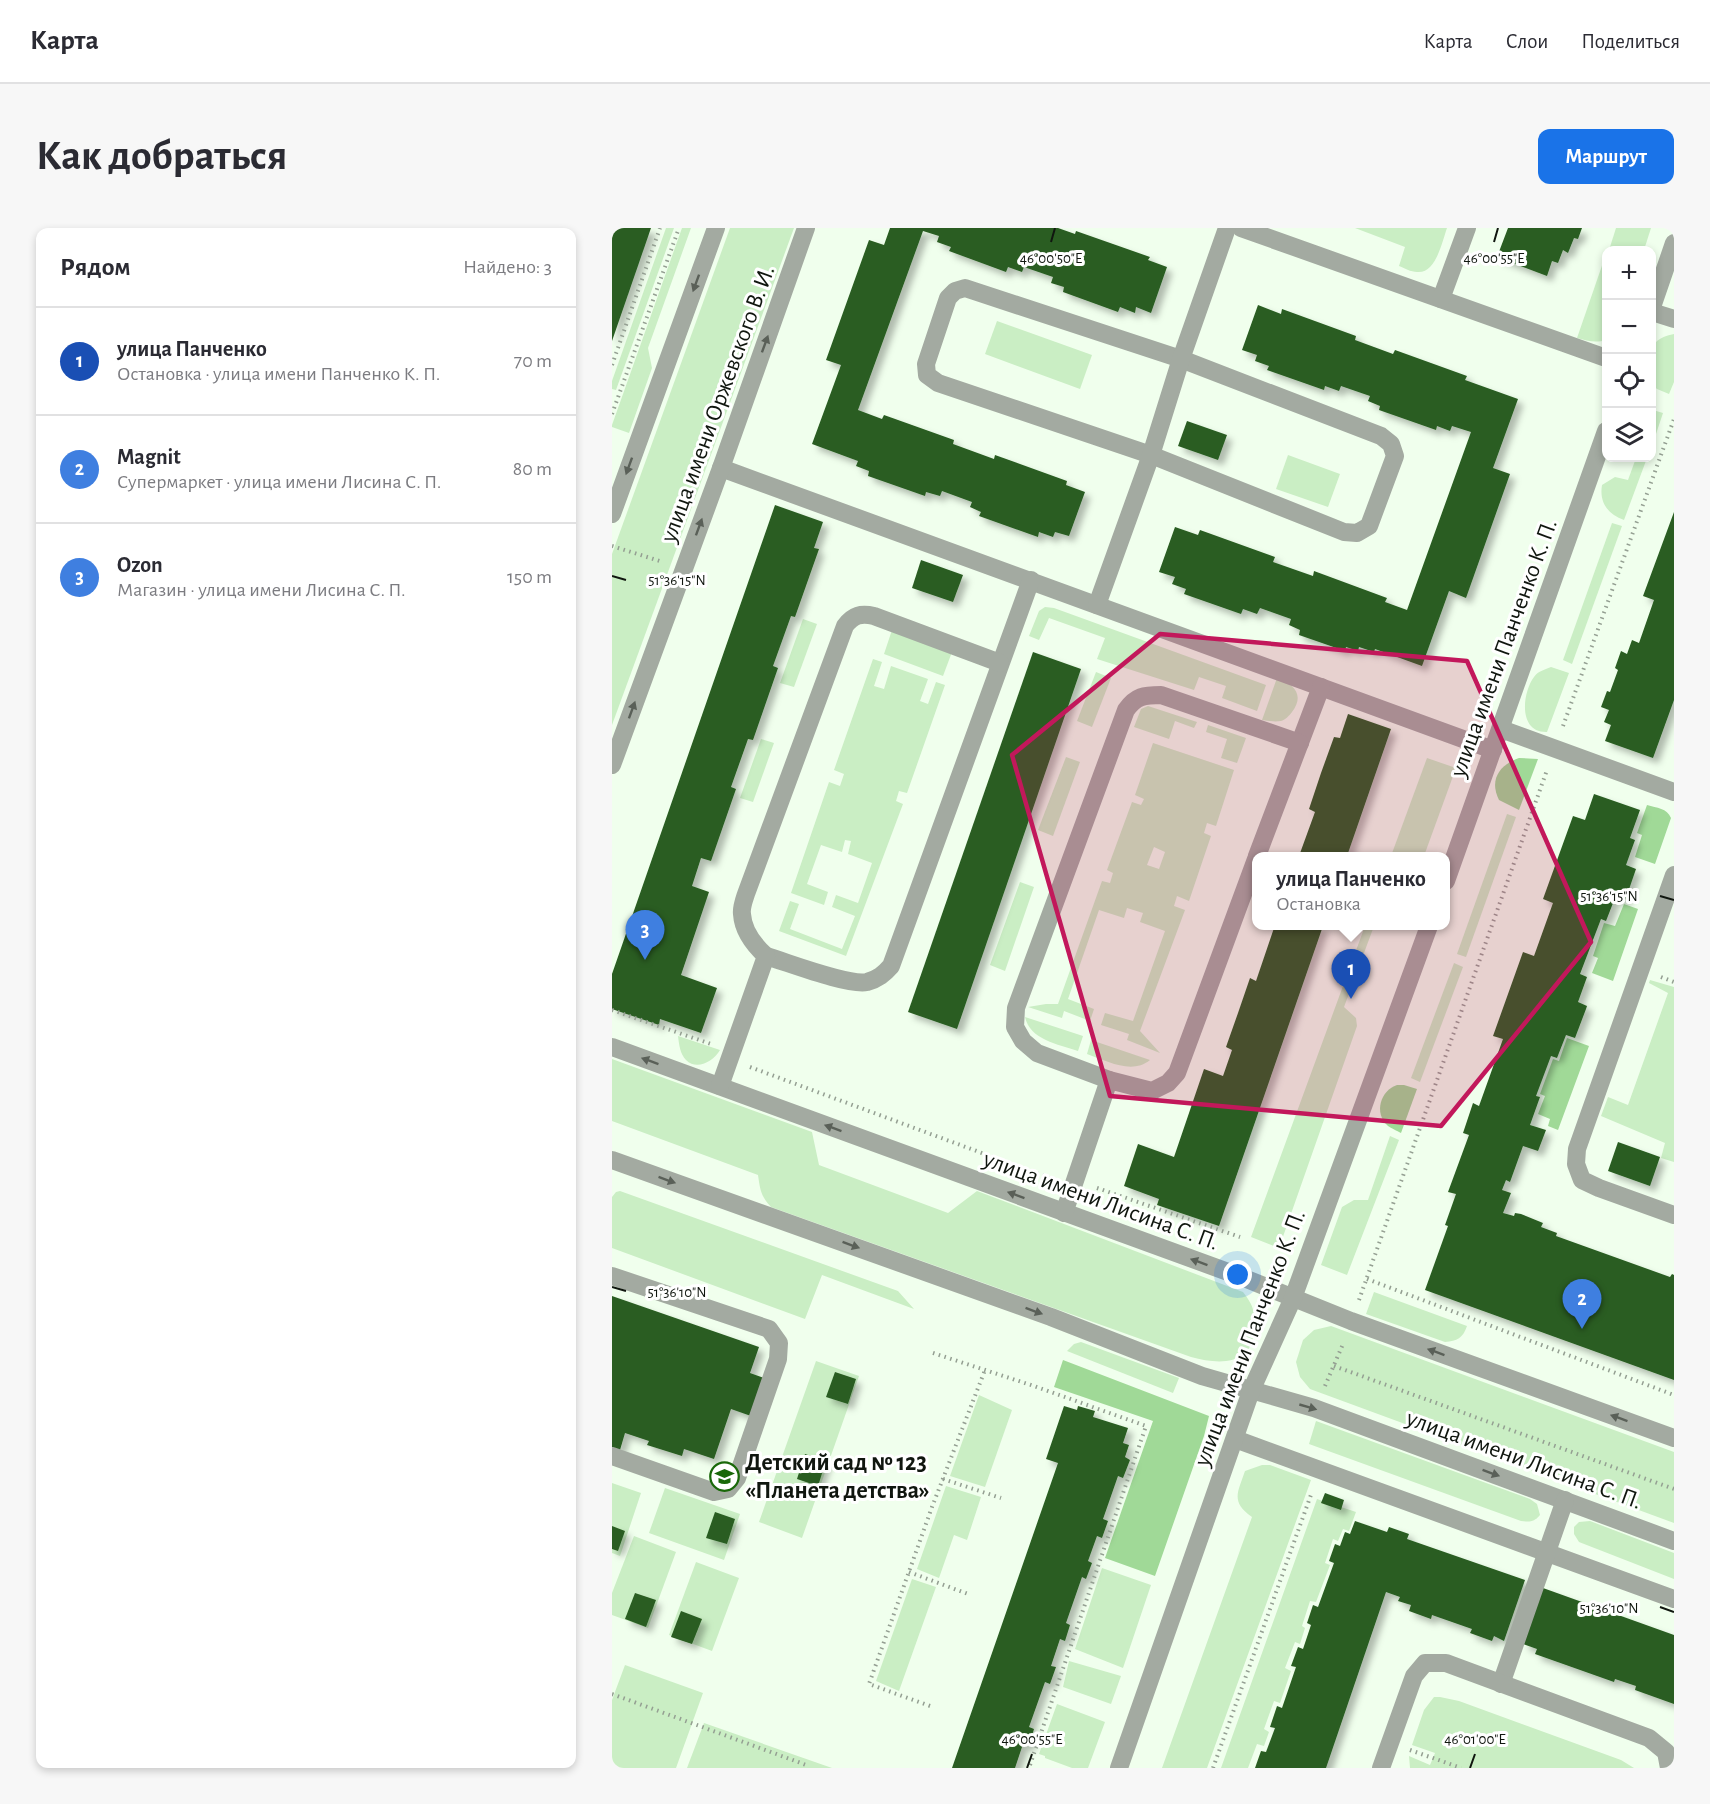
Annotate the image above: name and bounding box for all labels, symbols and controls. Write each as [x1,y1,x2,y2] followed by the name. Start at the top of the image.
[30,27,99,55] text: Карта
[1423,31,1473,52] text: Карта
[1506,31,1548,52] text: Слои
[1581,31,1680,52] text: Поделиться
[1538,129,1674,184] button: Маршрут
[36,135,287,177] text: Как добраться
[1602,246,1656,462] map controls
[1602,246,1656,300] button: +
[1020,251,1082,266] text: 46°00'50"E
[1464,251,1524,266] text: 46°00'55"E
[60,254,131,280] text: Рядом
[463,257,552,277] text: Найдено: 3
[656,262,779,547] street label: улица имени Оржевского В. И.
[691,274,700,292] one-way arrow
[1602,300,1656,354] button: −
[761,335,771,353] one-way arrow
[117,338,267,360] text: улица Панченко
[76,351,83,371] text: 1
[514,351,552,371] text: 70 m
[1602,354,1656,408] button: locate
[117,364,440,384] text: Остановка · улица имени Панченко К. П.
[1602,408,1656,462] button: layers
[117,446,181,468] text: Magnit
[624,457,634,475] one-way arrow
[75,459,84,479] text: 2
[513,459,552,479] text: 80 m
[117,472,441,492] text: Супермаркет · улица имени Лисина С. П.
[1446,516,1562,781] street label: улица имени Панченко К. П.
[695,518,705,536] one-way arrow
[117,554,163,576] text: Ozon
[75,567,84,587] text: 3
[507,567,552,587] text: 150 m
[648,573,706,588] text: 51°36'15"N
[117,580,405,600] text: Магазин · улица имени Лисина С. П.
[628,701,638,719] one-way arrow
[1252,852,1450,930] popup
[1276,868,1426,890] text: улица Панченко
[1580,889,1638,904] text: 51°36'15"N
[1276,894,1361,914] text: Остановка
[626,910,664,960] pin: 3
[1332,950,1370,999] pin: 1
[641,1055,659,1065] one-way arrow
[824,1122,842,1132] one-way arrow
[979,1147,1222,1255] street label: улица имени Лисина С. П.
[658,1175,676,1185] one-way arrow
[1007,1190,1025,1200] one-way arrow
[1190,1206,1310,1470] street label: улица имени Панченко К. П.
[842,1241,860,1251] one-way arrow
[1190,1256,1208,1266] one-way arrow
[1223,1260,1252,1289] your location
[1562,1280,1602,1329] pin: 2
[647,1285,707,1300] text: 51°36'10"N
[1025,1307,1043,1317] one-way arrow
[1427,1347,1445,1356] one-way arrow
[1299,1403,1317,1412] one-way arrow
[1402,1406,1645,1514] street label: улица имени Лисина С. П.
[1610,1413,1628,1423] one-way arrow
[745,1451,929,1503] place label: Детский сад № 123 «Планета детства»
[708,1461,740,1493] school or university icon: Детский сад № 123 «Планета детства»
[1482,1469,1500,1479] one-way arrow
[1579,1601,1639,1616] text: 51°36'10"N
[1002,1732,1062,1747] text: 46°00'55"E
[1444,1732,1506,1747] text: 46°01'00"E

